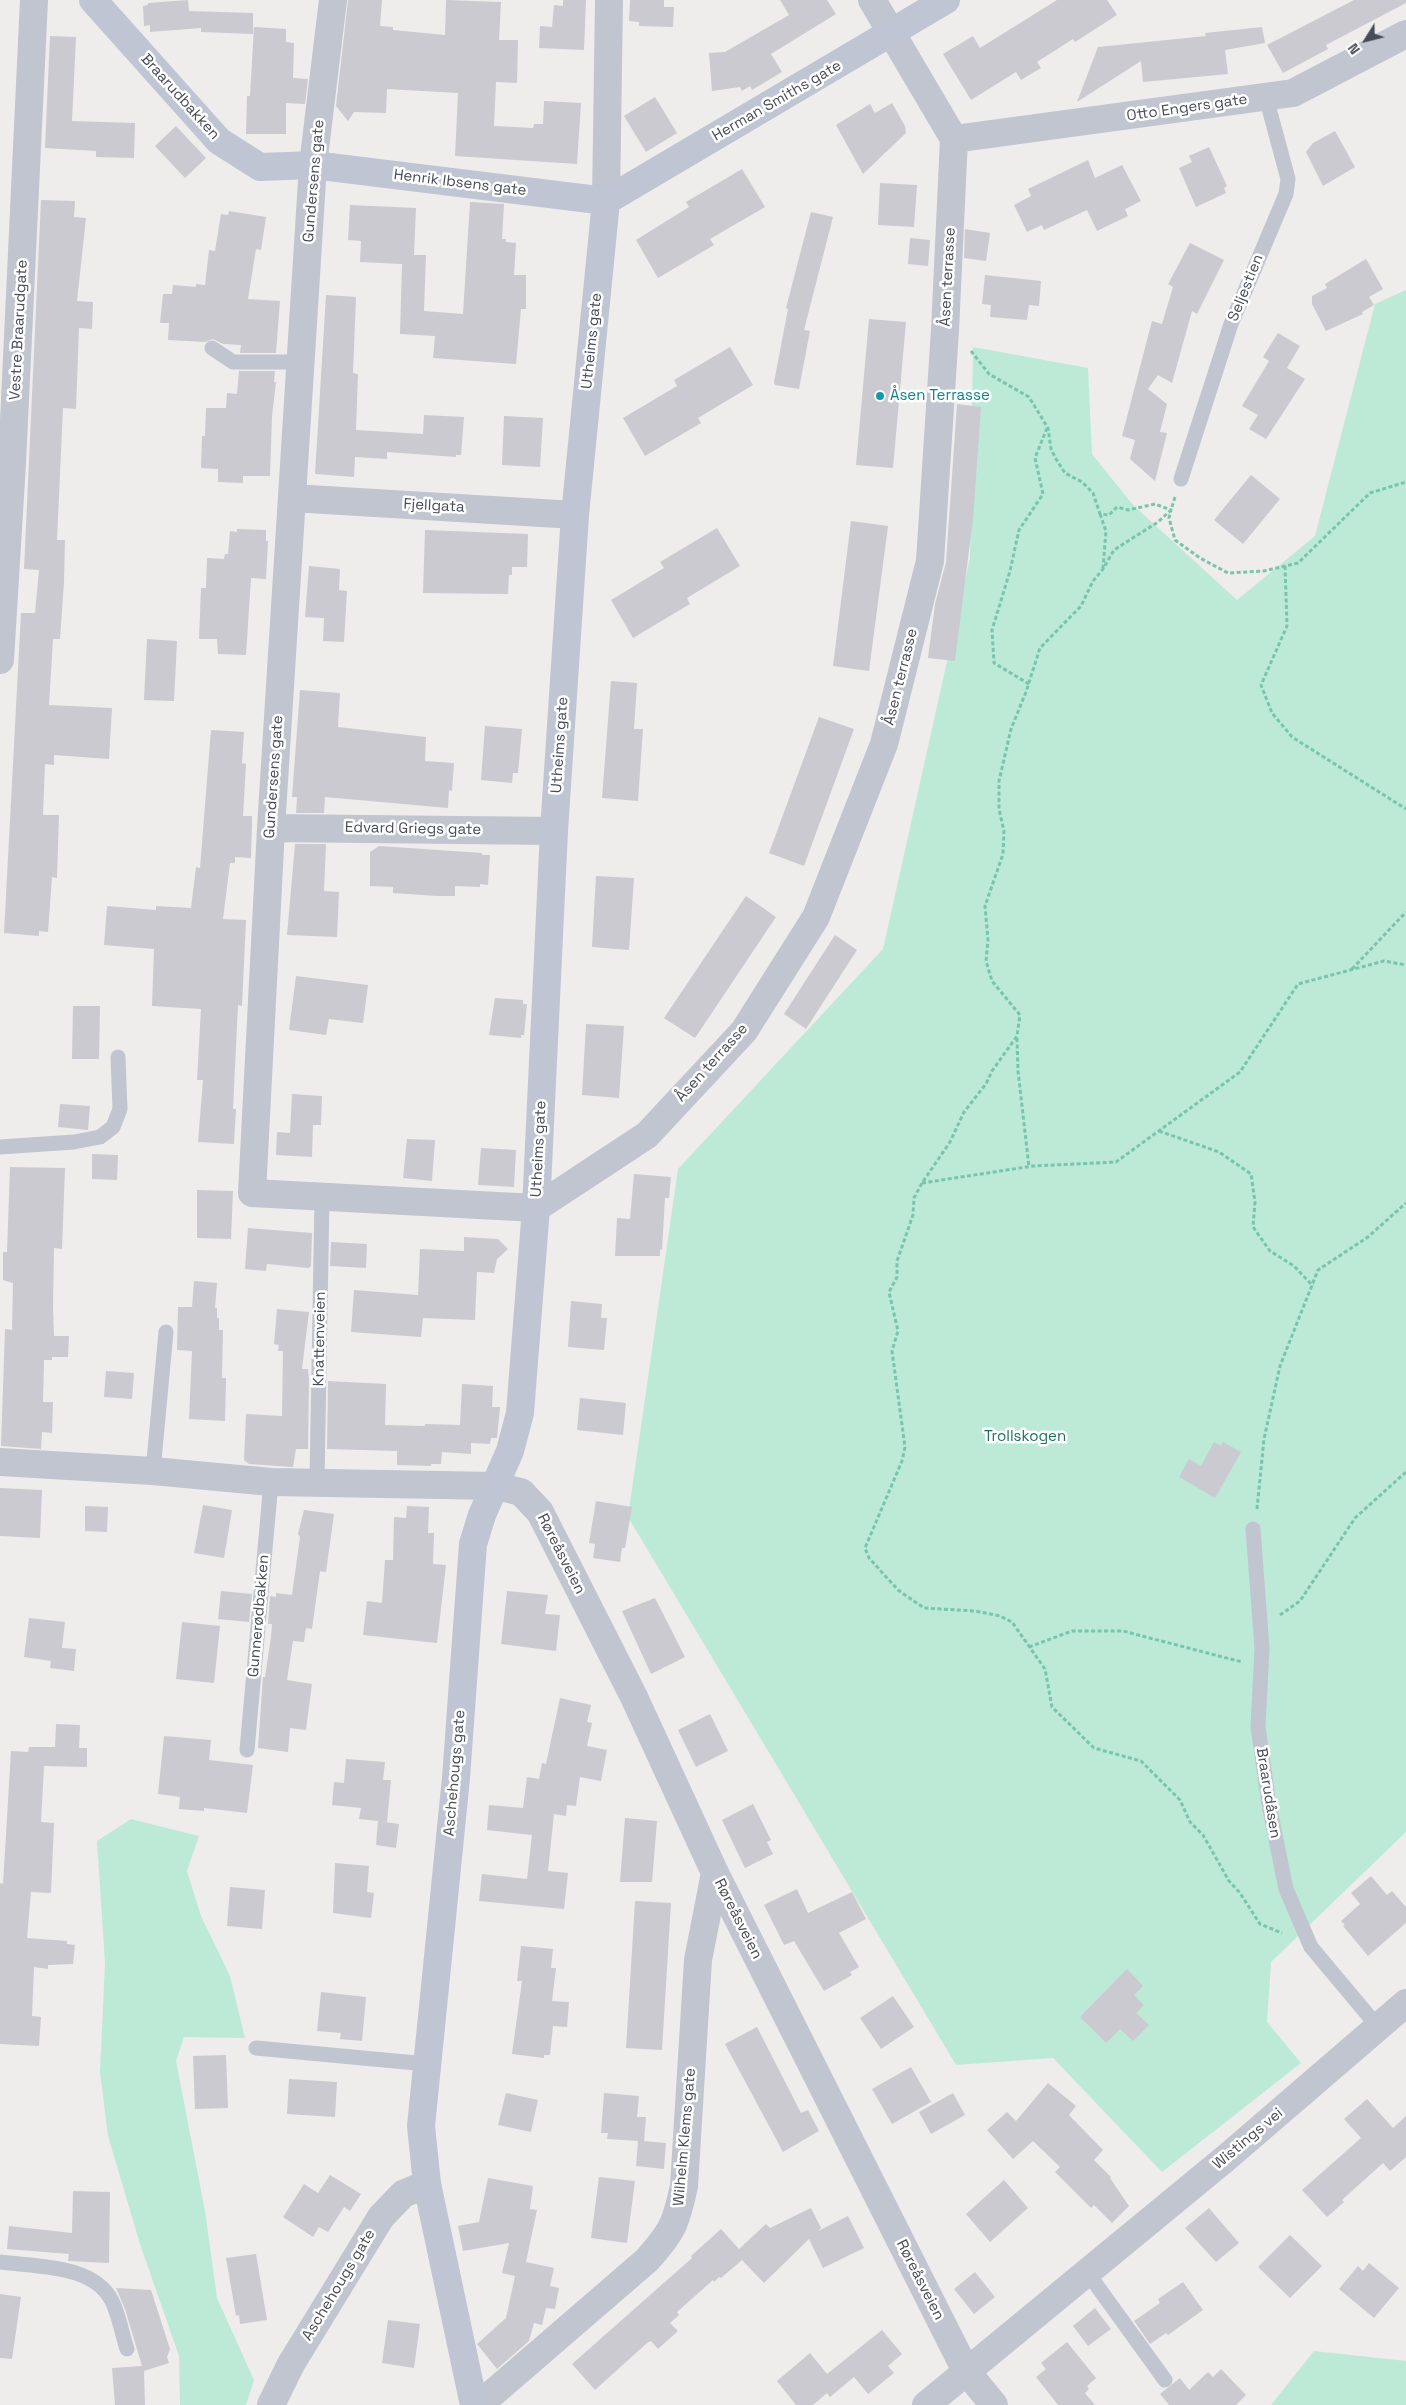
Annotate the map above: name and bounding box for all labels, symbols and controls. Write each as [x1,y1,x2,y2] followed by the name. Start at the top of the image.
[1341,15,1391,65] north arrow
[1344,40,1364,58] text: N
[137,50,223,144] street label: Braarudbakken
[709,57,845,145] street label: Herman Smiths gate
[1126,91,1248,125] street label: Otto Engers gate
[300,119,328,243] street label: Gundersens gate
[393,166,527,200] street label: Henrik Ibsens gate
[936,227,960,327] street label: Åsen terrasse
[1224,252,1268,324] street label: Seljestien
[6,259,32,401] street label: Vestre Braarudgate
[578,292,606,390] street label: Utheims gate
[890,387,990,405] place label: Åsen Terrasse
[874,390,886,402] marker: Åsen Terrasse
[403,495,465,517] street label: Fjellgata
[880,627,922,727] street label: Åsen terrasse
[548,696,572,794] street label: Utheims gate
[261,715,287,839] street label: Gundersens gate
[345,819,481,839] street label: Edvard Griegs gate
[672,1020,752,1106] street label: Åsen terrasse
[527,1100,551,1198] street label: Utheims gate
[310,1291,330,1387] street label: Knattenveien
[984,1428,1066,1446] park label: Trollskogen
[533,1511,589,1597] street label: Røreåsveien
[245,1554,273,1678] street label: Gunnerødbakken
[441,1709,469,1837] street label: Aschehougs gate
[1252,1746,1284,1840] street label: Braarudåsen
[710,1876,766,1962] street label: Røreåsveien
[670,2067,700,2207] street label: Wilhelm Klems gate
[1209,2104,1287,2174] street label: Wistings vei
[299,2226,379,2344] street label: Aschehougs gate
[892,2237,948,2323] street label: Røreåsveien

